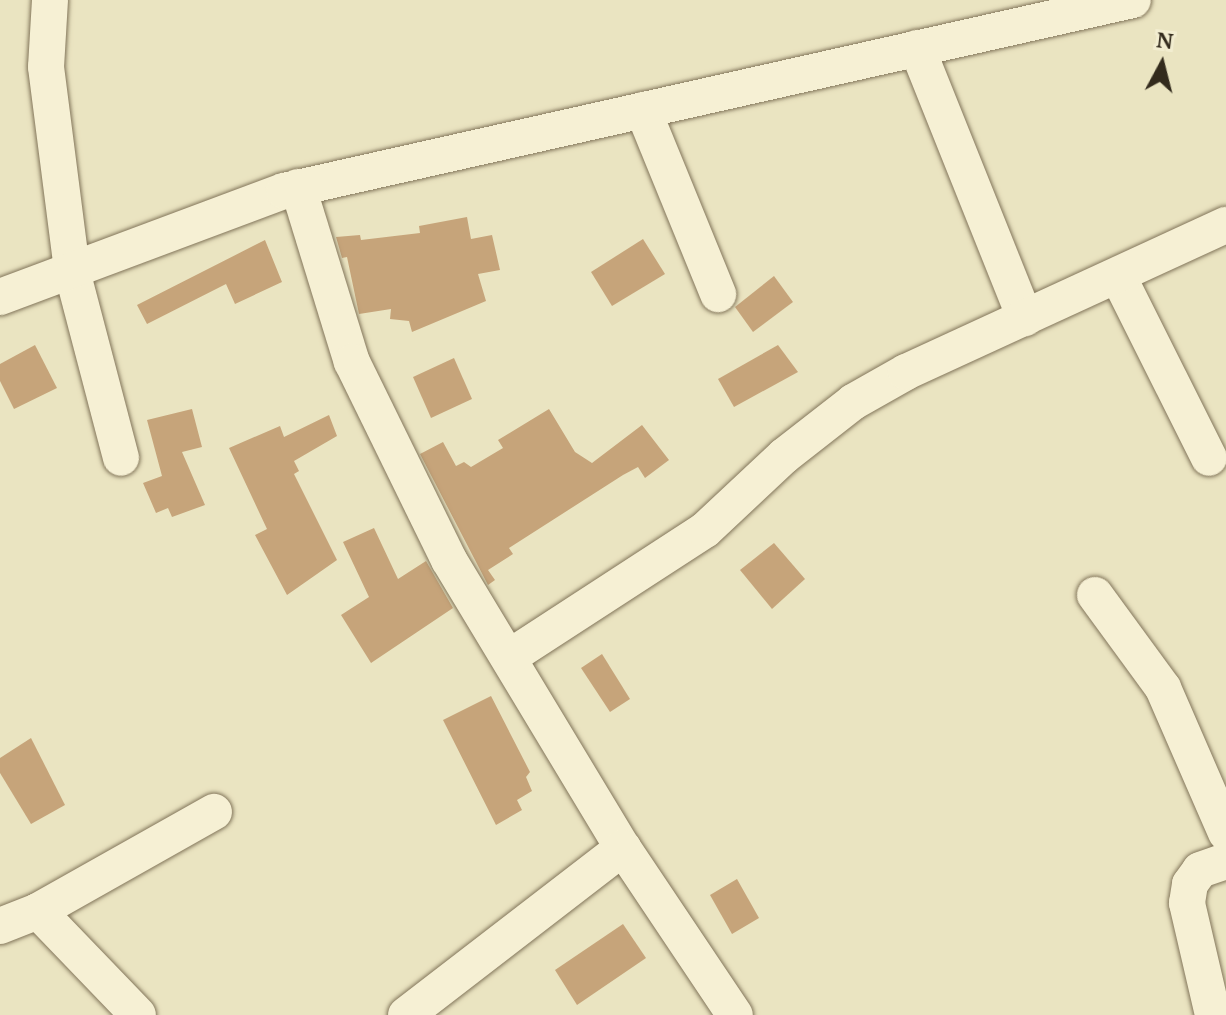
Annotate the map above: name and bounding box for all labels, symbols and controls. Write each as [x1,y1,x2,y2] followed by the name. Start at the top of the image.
[1122,24,1202,104] north arrow
[1155,24,1175,55] text: N

